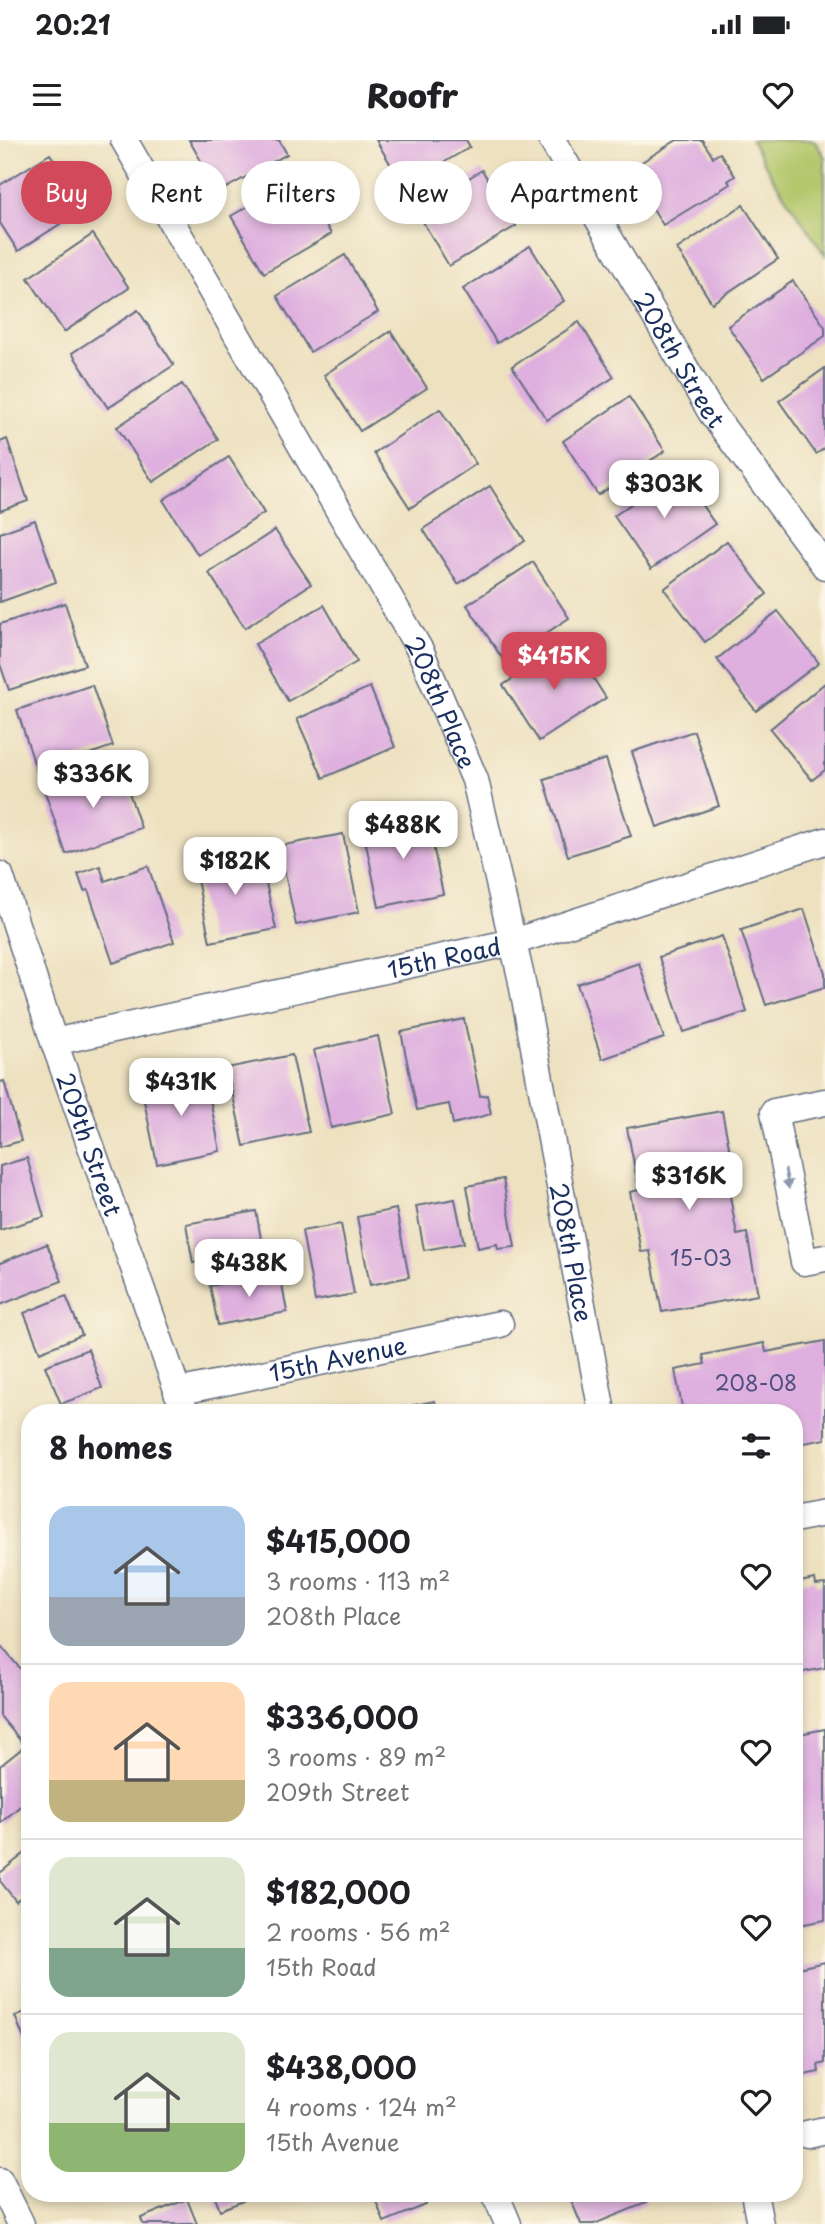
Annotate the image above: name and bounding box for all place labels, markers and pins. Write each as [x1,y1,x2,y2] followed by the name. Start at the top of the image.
[615,460,713,520] pin: $303K
[505,632,603,692] pin: $415K
[44,750,142,810] pin: $336K
[354,802,452,861] pin: $488K
[186,838,284,897] pin: $182K
[132,1058,230,1118] pin: $431K
[640,1152,738,1212] pin: $316K
[200,1240,298,1299] pin: $438K

